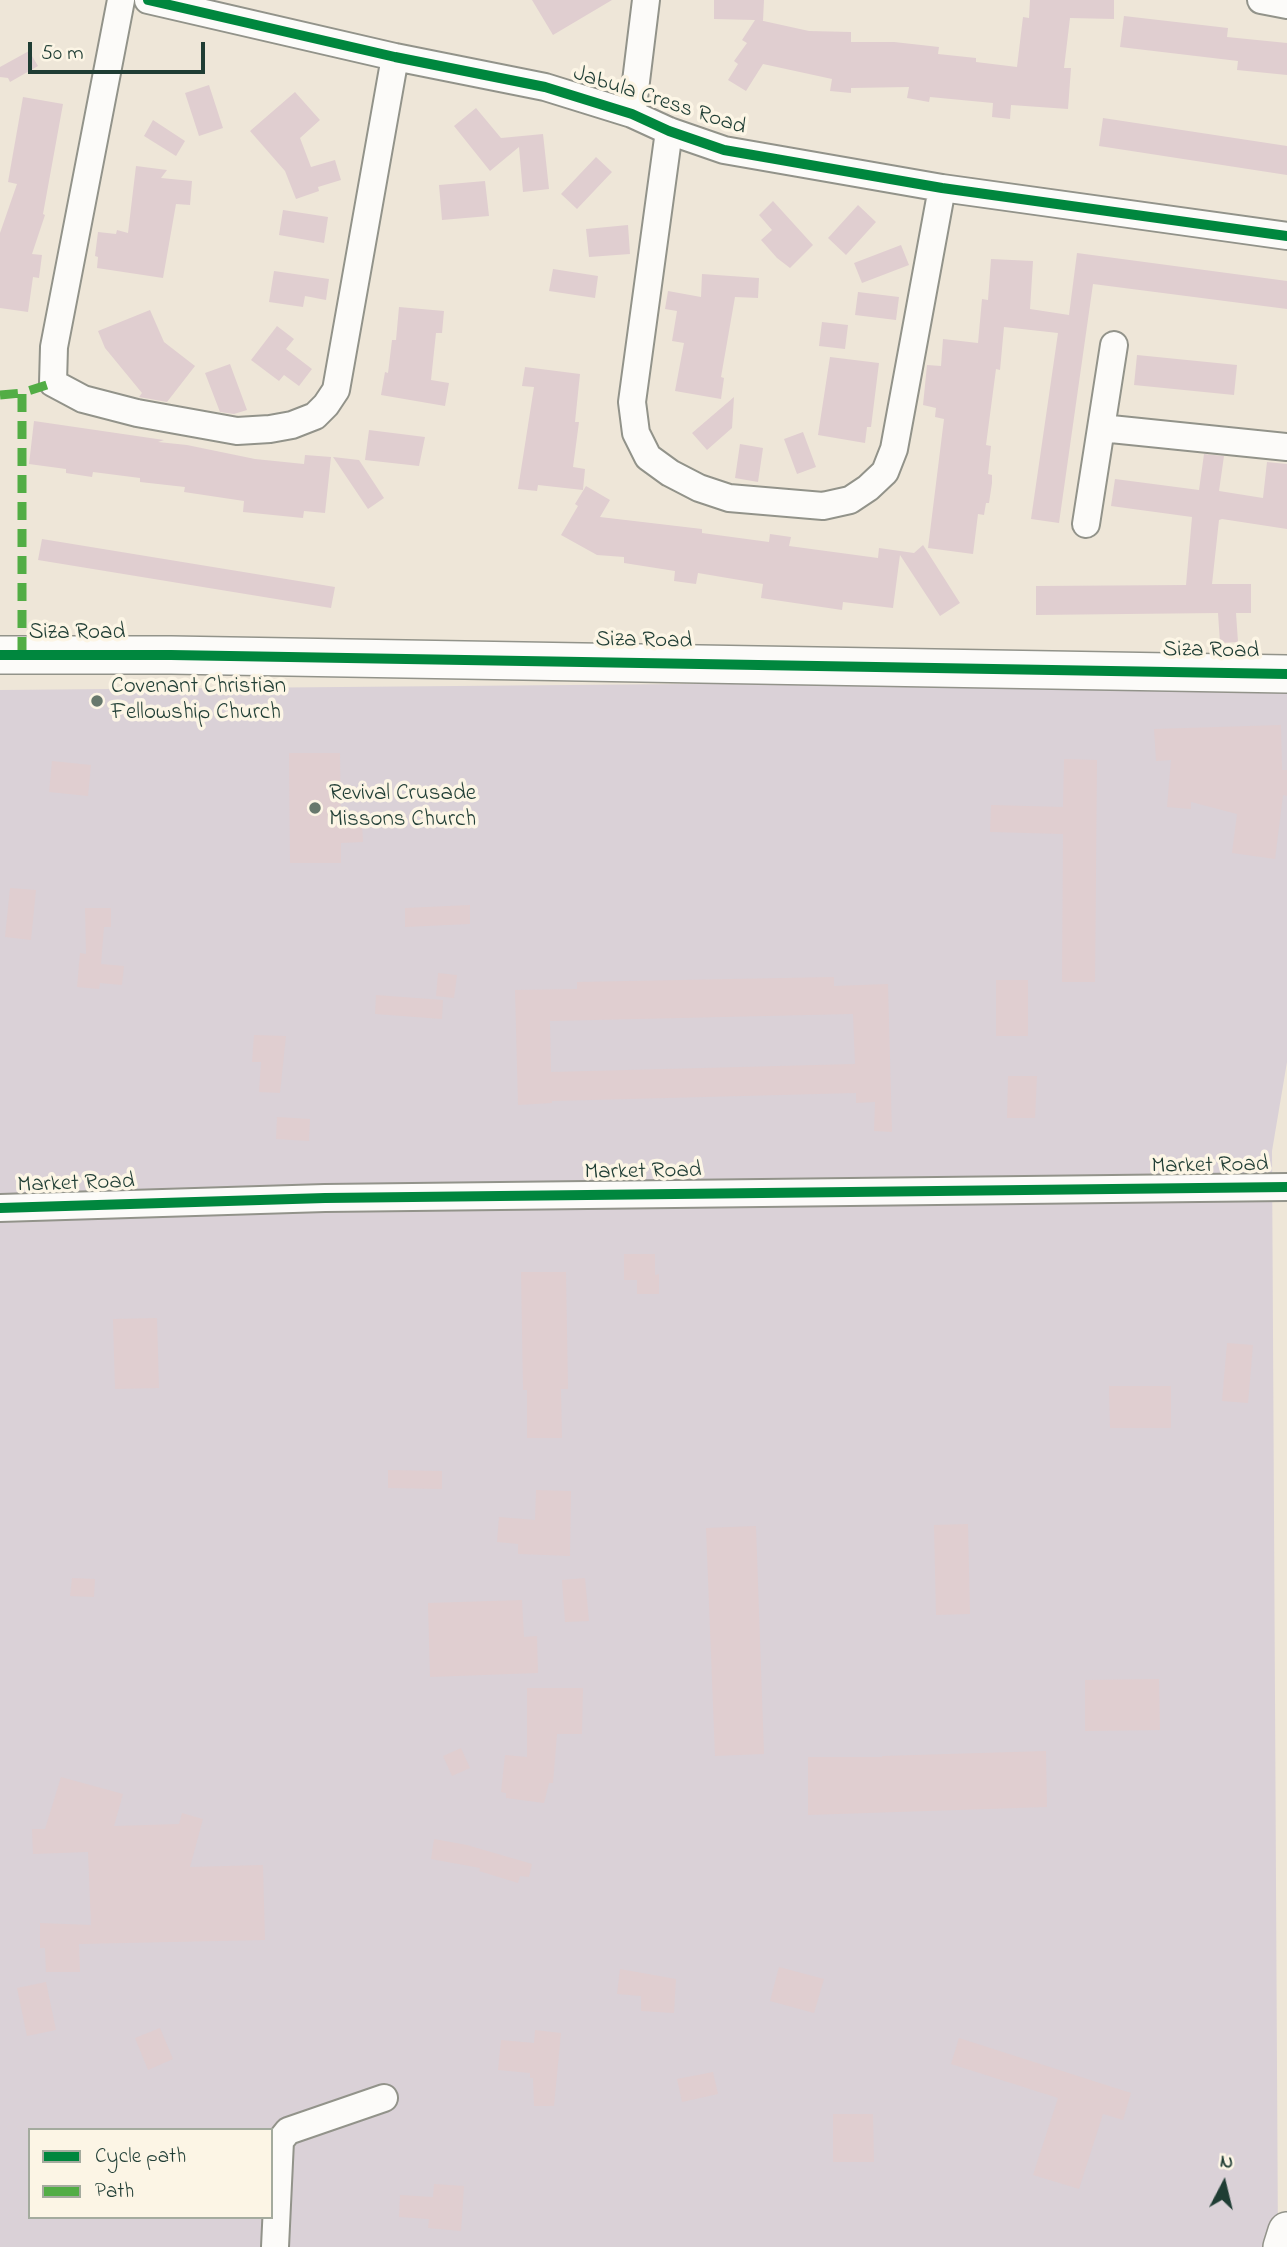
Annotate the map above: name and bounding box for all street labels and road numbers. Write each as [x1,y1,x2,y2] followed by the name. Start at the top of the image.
[569,61,749,143] street label: Jabula Cress Road
[29,620,125,648] street label: Siza Road
[595,627,693,657] street label: Siza Road
[1162,637,1260,667] street label: Siza Road
[1151,1152,1269,1182] street label: Market Road
[584,1158,702,1188] street label: Market Road
[17,1169,135,1201] street label: Market Road

